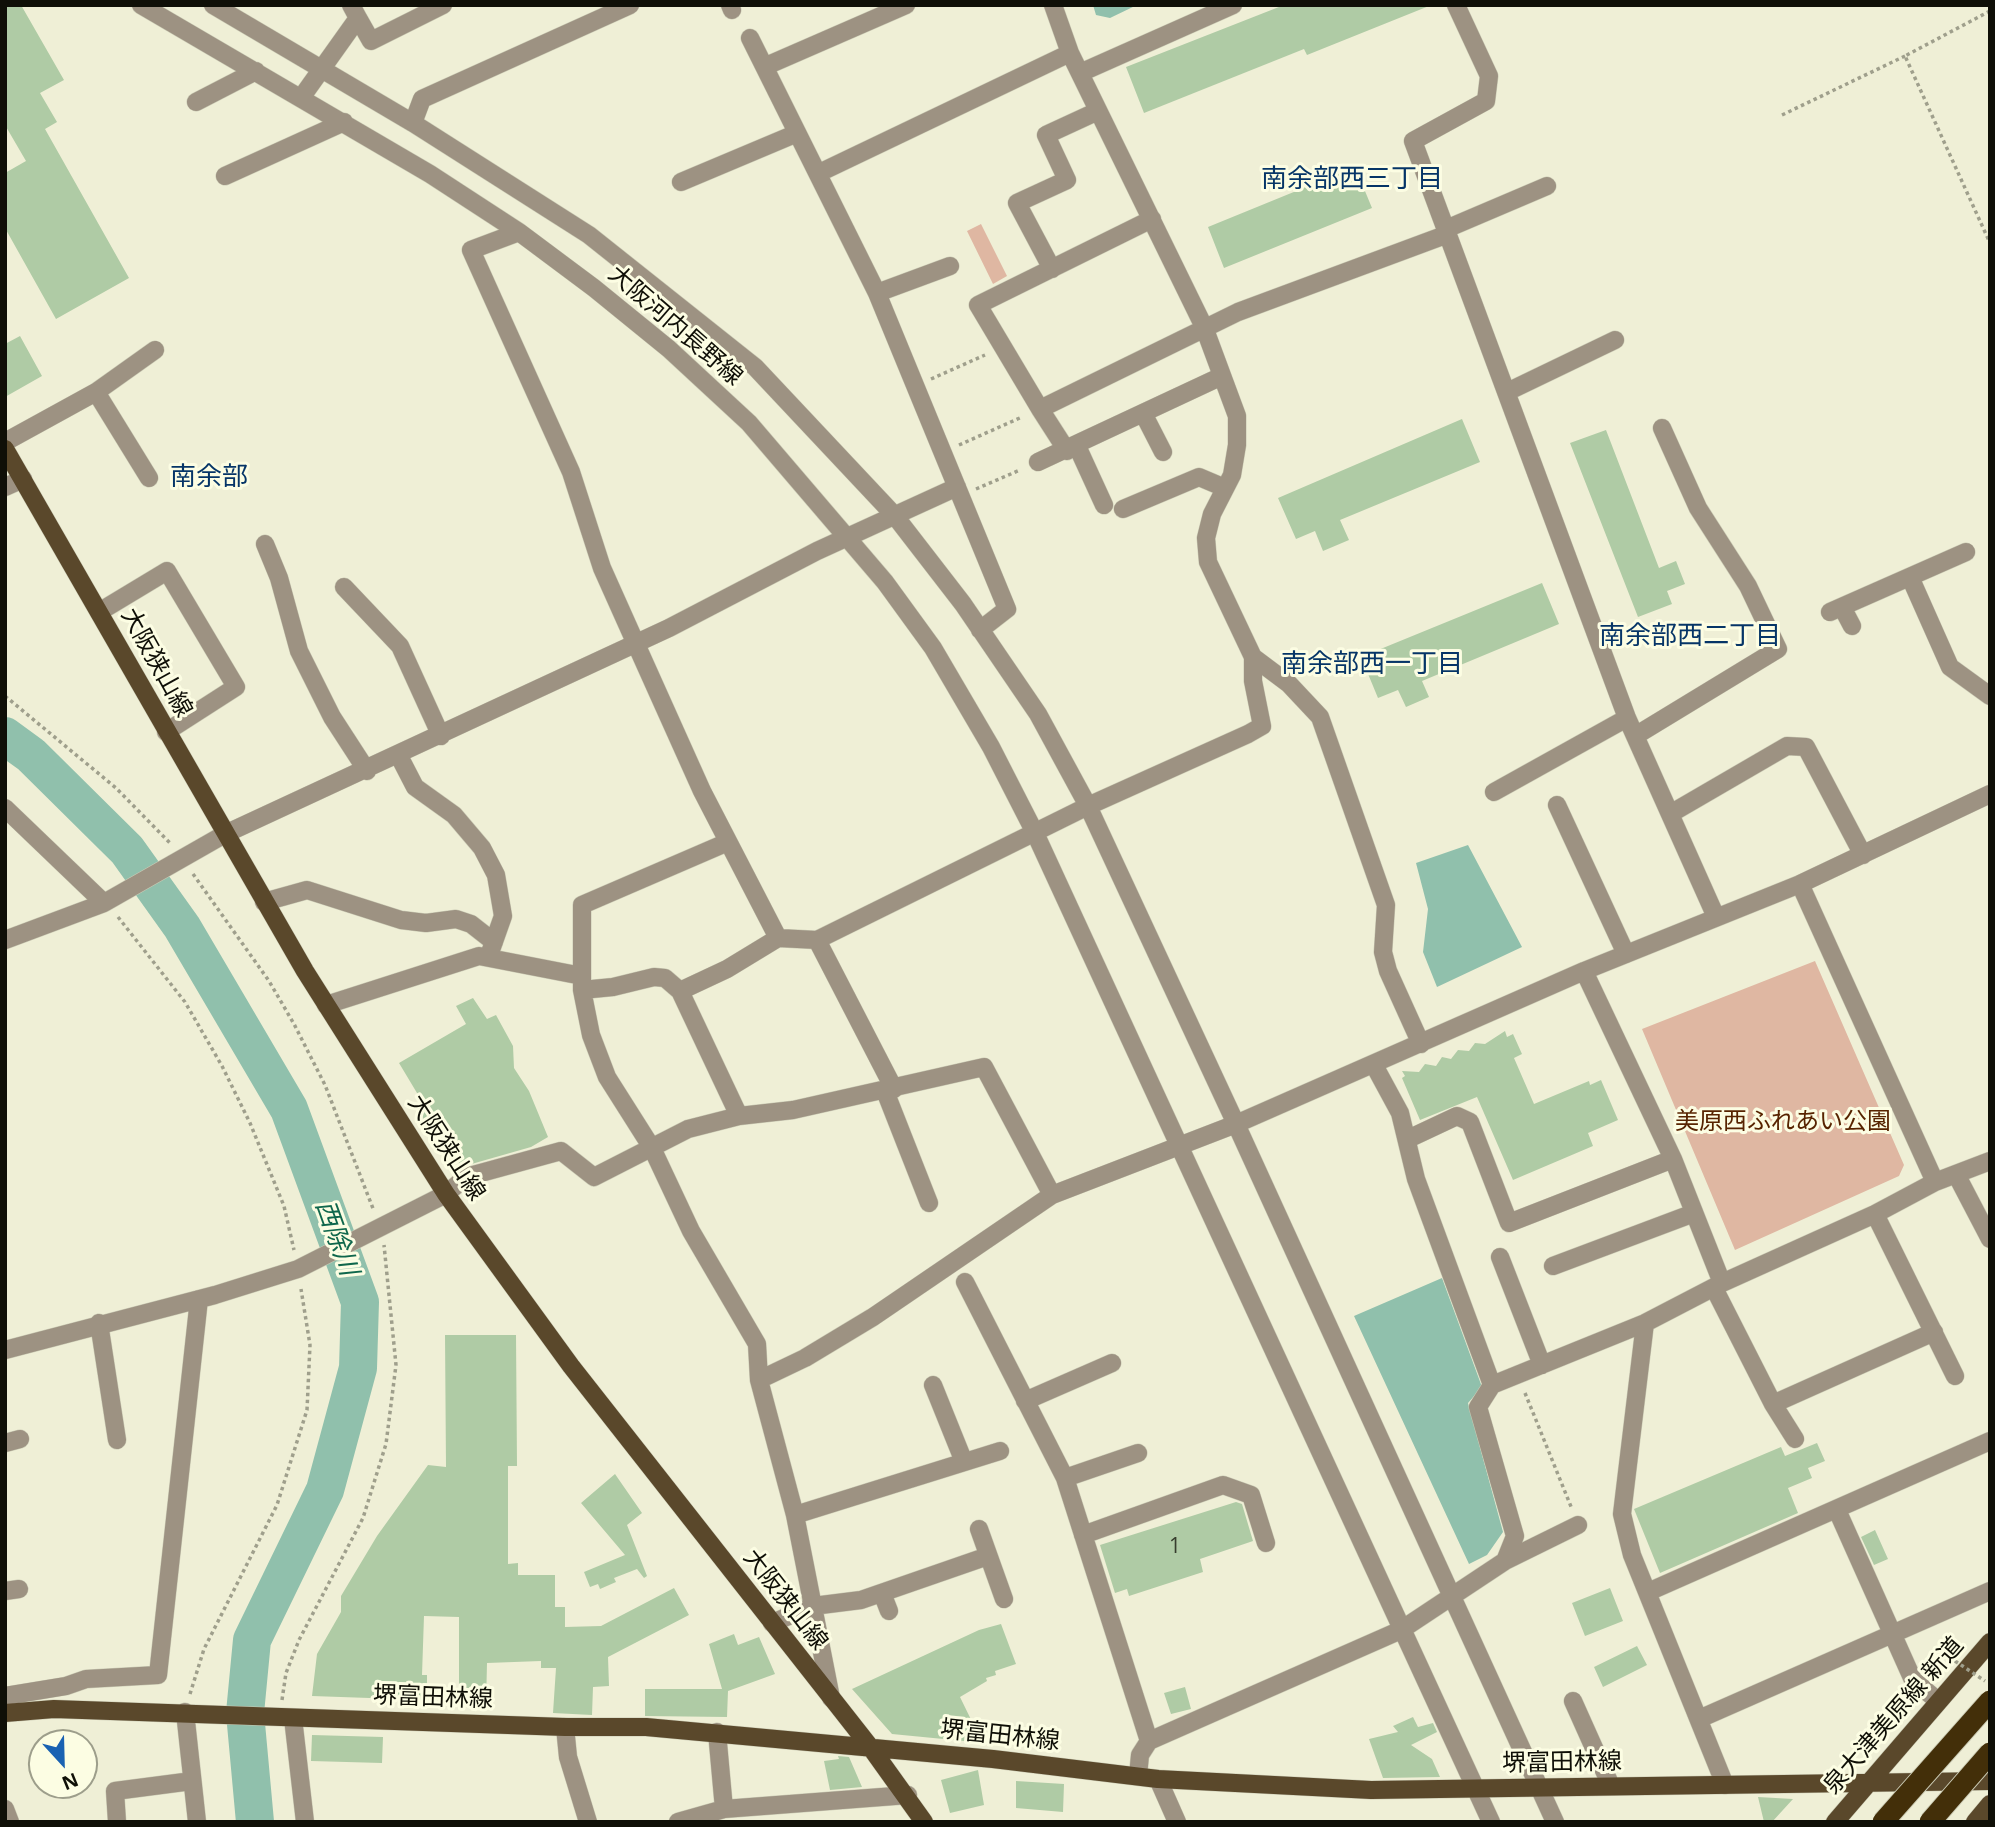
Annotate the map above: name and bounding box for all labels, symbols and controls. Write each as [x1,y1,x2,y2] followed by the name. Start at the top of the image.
[1261,164,1443,196] district label: 南余部西三丁目
[602,260,748,392] street label: 大阪河内長野線
[170,462,248,494] district label: 南余部
[114,604,198,722] street label: 大阪狭山線
[1599,621,1781,653] district label: 南余部西二丁目
[1281,649,1463,681] district label: 南余部西一丁目
[401,1090,491,1206] street label: 大阪狭山線
[1675,1108,1891,1136] park label: 美原西ふれあい公園
[308,1196,364,1280] water label: 西除川
[1169,1534,1181,1560] house number: 1
[737,1544,833,1656] street label: 大阪狭山線
[1818,1632,1970,1800] street label: 泉大津美原線 新道
[373,1682,493,1714] street label: 堺富田林線
[939,1715,1061,1757] street label: 堺富田林線
[28,1729,98,1799] north arrow
[1502,1748,1622,1778] street label: 堺富田林線
[58,1767,82,1797] text: N

